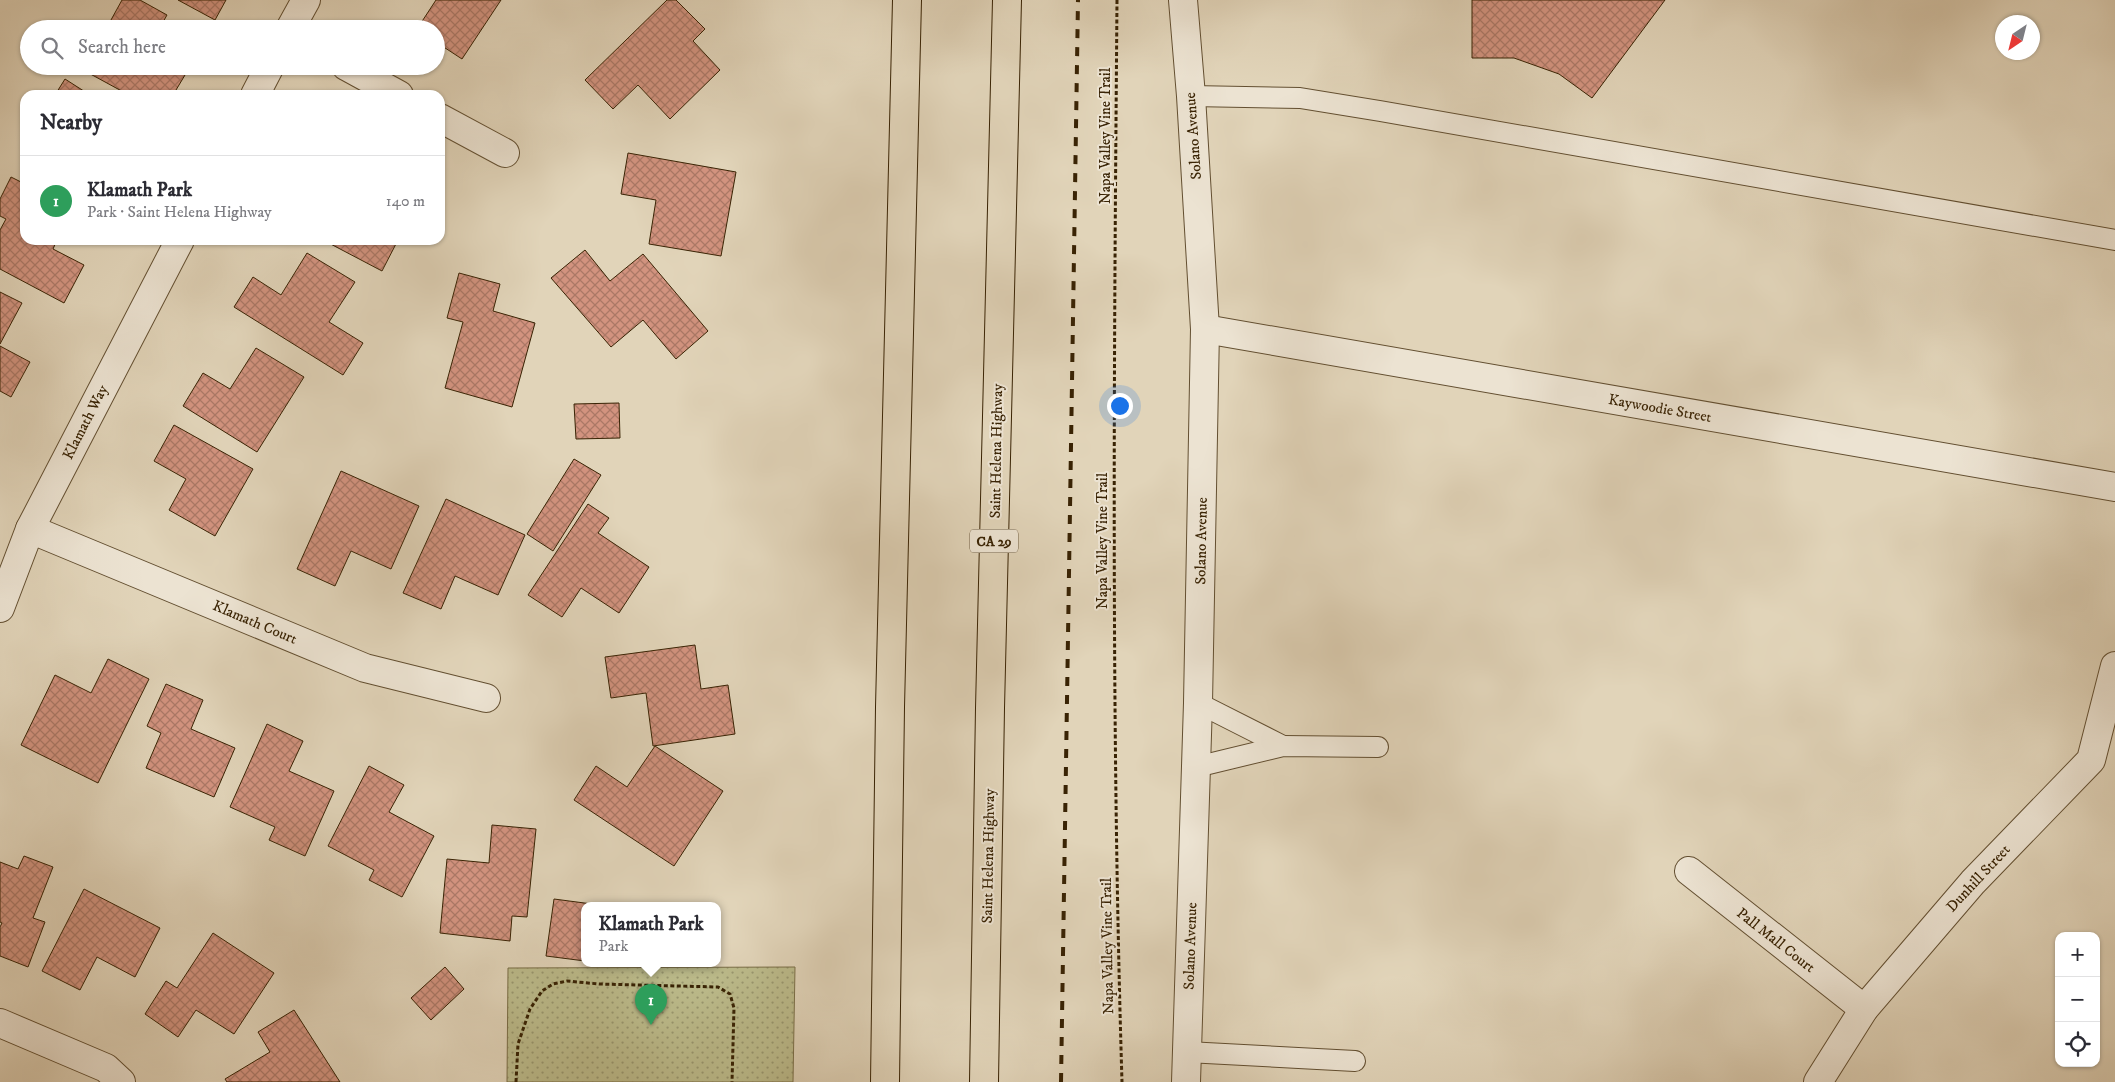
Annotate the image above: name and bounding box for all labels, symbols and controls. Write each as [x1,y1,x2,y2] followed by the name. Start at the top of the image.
[1995,15,2040,60] north arrow
[20,20,445,75] search box
[38,34,66,62] icon: search
[78,36,166,59] text: Search here
[1096,67,1115,204] street label: Napa Valley Vine Trail
[1181,92,1206,180] street label: Solano Avenue
[40,110,102,136] text: Nearby
[87,179,192,202] text: Klamath Park
[53,191,59,211] text: 1
[386,191,425,211] text: 140 m
[87,202,272,222] text: Park · Saint Helena Highway
[59,381,113,463] street label: Klamath Way
[986,382,1007,519] street label: Saint Helena Highway
[1607,390,1713,427] street label: Kaywoodie Street
[1107,393,1133,419] your location
[1093,472,1112,609] street label: Napa Valley Vine Trail
[1191,497,1212,585] street label: Solano Avenue
[970,530,1018,552] road number: CA 29
[210,596,300,649] street label: Klamath Court
[978,787,999,924] street label: Saint Helena Highway
[1942,840,2015,916] street label: Dunhill Street
[1097,877,1118,1014] street label: Napa Valley Vine Trail
[581,902,721,967] popup
[1179,902,1202,990] street label: Solano Avenue
[1733,904,1819,977] street label: Pall Mall Court
[598,913,704,936] text: Klamath Park
[2055,932,2100,1067] map controls
[2055,932,2100,977] button: +
[598,936,628,956] text: Park
[2055,977,2100,1022] button: −
[635,984,667,1025] pin: 1
[2055,1022,2100,1067] button: locate

